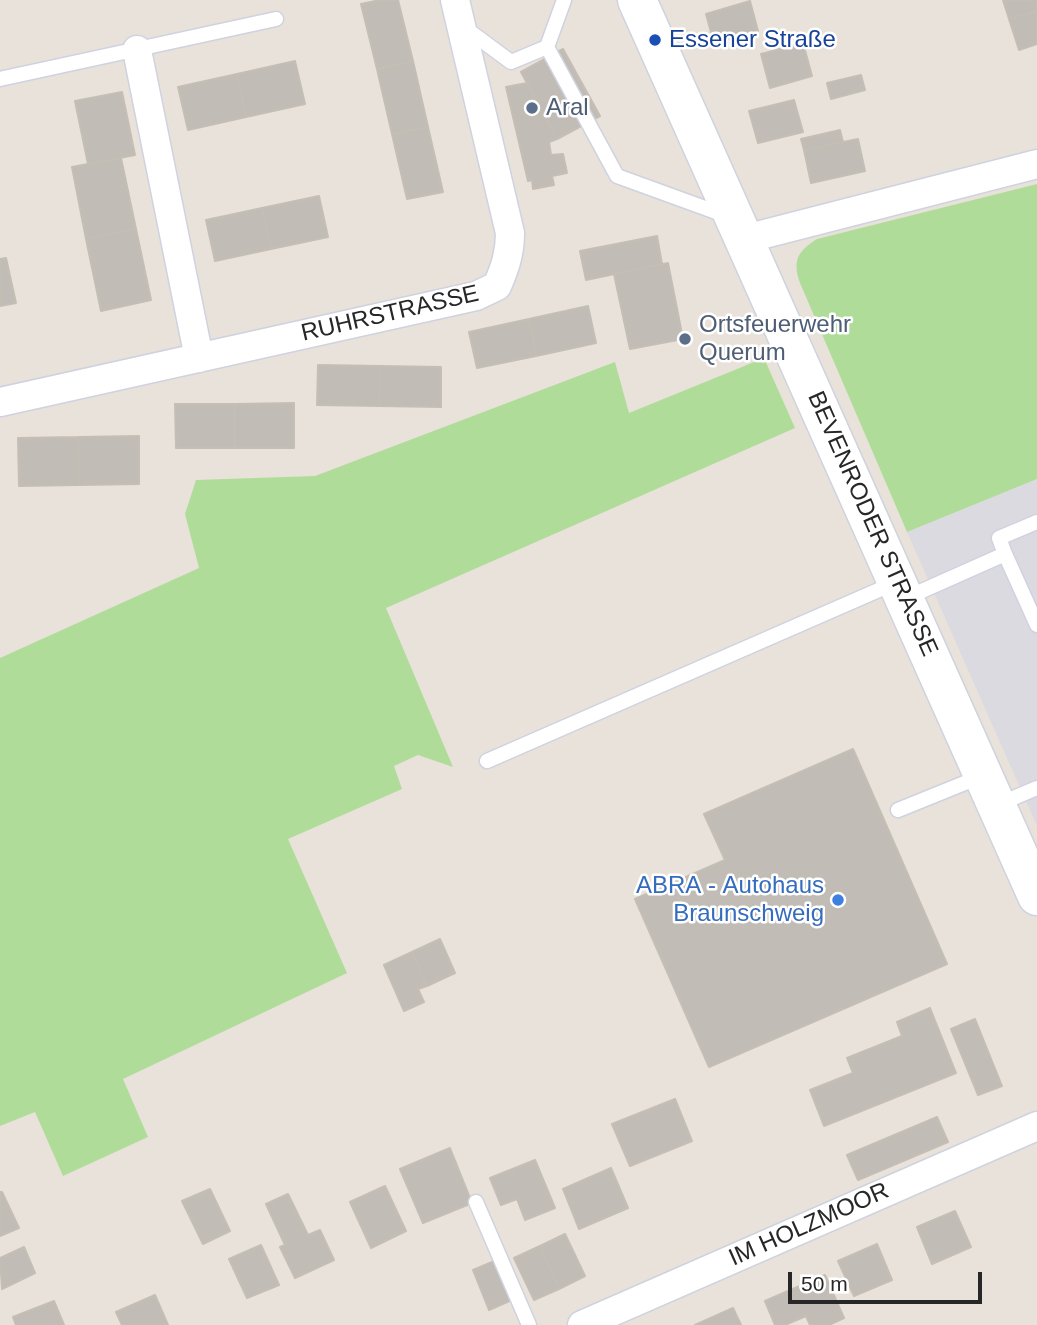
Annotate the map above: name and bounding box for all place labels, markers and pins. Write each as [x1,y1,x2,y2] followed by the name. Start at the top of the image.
[669,26,836,54] place label: Essener Straße
[647,32,663,48] marker: Essener Straße
[546,94,589,122] place label: Aral
[524,100,540,116] marker: Aral
[699,311,851,367] place label: Ortsfeuerwehr Querum
[677,331,693,347] marker: Ortsfeuerwehr Querum
[636,872,824,928] place label: ABRA - Autohaus Braunschweig
[830,892,846,908] marker: ABRA - Autohaus Braunschweig

